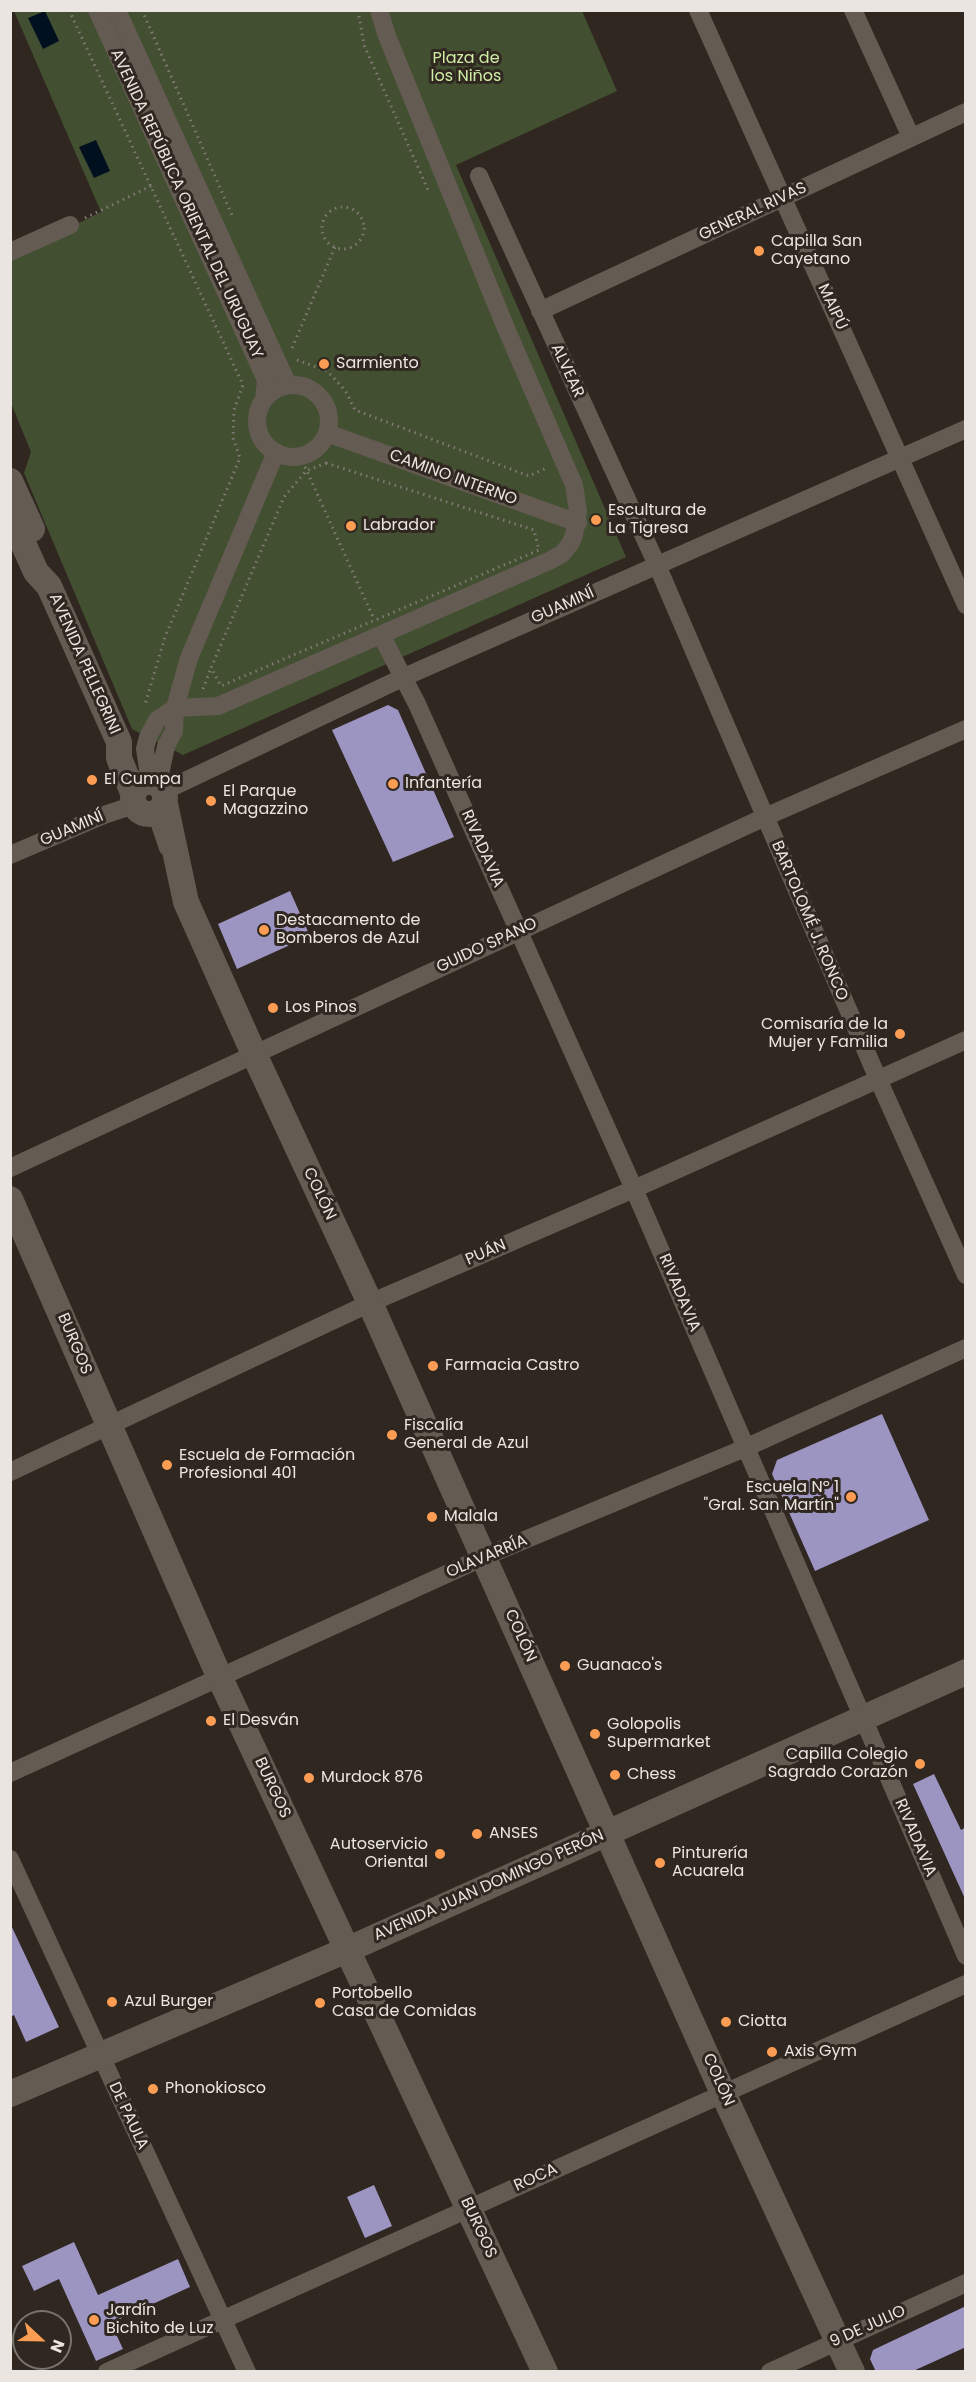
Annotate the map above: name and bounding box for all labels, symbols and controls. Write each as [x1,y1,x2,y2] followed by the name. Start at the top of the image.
[106,46,266,362] street label: AVENIDA REPÚBLICA ORIENTAL DEL URUGUAY
[431,49,501,87] park label: Plaza de los Niños
[696,179,810,245] street label: GENERAL RIVAS
[771,232,862,270] place label: Capilla San Cayetano
[752,244,766,258] marker: Capilla San Cayetano
[813,281,851,333] street label: MAIPÚ
[546,341,588,401] street label: ALVEAR
[336,354,419,374] place label: Sarmiento
[317,357,331,371] marker: Sarmiento
[387,446,519,510] street label: CAMINO INTERNO
[608,501,706,539] place label: Escultura de La Tigresa
[589,513,603,527] marker: Escultura de La Tigresa
[363,516,435,536] place label: Labrador
[344,519,358,533] marker: Labrador
[529,584,597,628] street label: GUAMINÍ
[44,591,124,737] street label: AVENIDA PELLEGRINI
[104,770,181,790] place label: El Cumpa
[85,773,99,787] marker: El Cumpa
[405,774,482,794] place label: Infantería
[386,777,400,791] marker: Infantería
[223,782,308,820] place label: El Parque Magazzino
[204,794,218,808] marker: El Parque Magazzino
[37,807,107,851] street label: GUAMINÍ
[456,807,508,891] street label: RIVADAVIA
[767,838,851,1004] street label: BARTOLOMÉ J. RONCO
[276,911,420,949] place label: Destacamento de Bomberos de Azul
[434,914,540,978] street label: GUIDO SPANO
[257,923,271,937] marker: Destacamento de Bomberos de Azul
[285,998,357,1018] place label: Los Pinos
[266,1001,280,1015] marker: Los Pinos
[761,1015,888,1053] place label: Comisaría de la Mujer y Familia
[893,1027,907,1041] marker: Comisaría de la Mujer y Familia
[299,1165,339,1223] street label: COLÓN
[463,1236,509,1270] street label: PUÁN
[654,1251,704,1335] street label: RIVADAVIA
[53,1310,95,1378] street label: BURGOS
[445,1356,579,1376] place label: Farmacia Castro
[426,1359,440,1373] marker: Farmacia Castro
[404,1416,529,1454] place label: Fiscalía General de Azul
[385,1428,399,1442] marker: Fiscalía General de Azul
[179,1446,355,1484] place label: Escuela de Formación Profesional 401
[160,1458,174,1472] marker: Escuela de Formación Profesional 401
[704,1478,839,1516] place label: Escuela Nº 1 "Gral. San Martín"
[844,1490,858,1504] marker: Escuela Nº 1 "Gral. San Martín"
[444,1507,498,1527] place label: Malala
[425,1510,439,1524] marker: Malala
[444,1531,530,1583] street label: OLAVARRÍA
[500,1607,540,1665] street label: COLÓN
[577,1656,662,1676] place label: Guanaco's
[558,1659,572,1673] marker: Guanaco's
[223,1711,299,1731] place label: El Desván
[204,1714,218,1728] marker: El Desván
[607,1715,711,1753] place label: Golopolis Supermarket
[588,1727,602,1741] marker: Golopolis Supermarket
[768,1745,908,1783] place label: Capilla Colegio Sagrado Corazón
[250,1755,294,1821] street label: BURGOS
[913,1757,927,1771] marker: Capilla Colegio Sagrado Corazón
[627,1765,676,1785] place label: Chess
[321,1768,423,1788] place label: Murdock 876
[608,1768,622,1782] marker: Chess
[302,1771,316,1785] marker: Murdock 876
[890,1796,940,1880] street label: RIVADAVIA
[489,1824,538,1844] place label: ANSES
[371,1826,607,1946] street label: AVENIDA JUAN DOMINGO PERÓN
[470,1827,484,1841] marker: ANSES
[330,1835,428,1873] place label: Autoservicio Oriental
[672,1844,748,1882] place label: Pinturería Acuarela
[433,1847,447,1861] marker: Autoservicio Oriental
[653,1856,667,1870] marker: Pinturería Acuarela
[332,1984,477,2022] place label: Portobello Casa de Comidas
[124,1992,213,2012] place label: Azul Burger
[105,1995,119,2009] marker: Azul Burger
[313,1996,327,2010] marker: Portobello Casa de Comidas
[738,2012,787,2032] place label: Ciotta
[719,2015,733,2029] marker: Ciotta
[784,2042,857,2062] place label: Axis Gym
[765,2045,779,2059] marker: Axis Gym
[698,2051,738,2109] street label: COLÓN
[104,2079,152,2153] street label: DE PAULA
[165,2079,266,2099] place label: Phonokiosco
[146,2082,160,2096] marker: Phonokiosco
[511,2160,561,2196] street label: ROCA
[456,2195,500,2261] street label: BURGOS
[106,2301,213,2339] place label: Jardín Bichito de Luz
[827,2302,909,2352] street label: 9 DE JULIO
[12,2310,72,2370] north arrow
[87,2313,101,2327] marker: Jardín Bichito de Luz
[44,2336,70,2356] text: N

